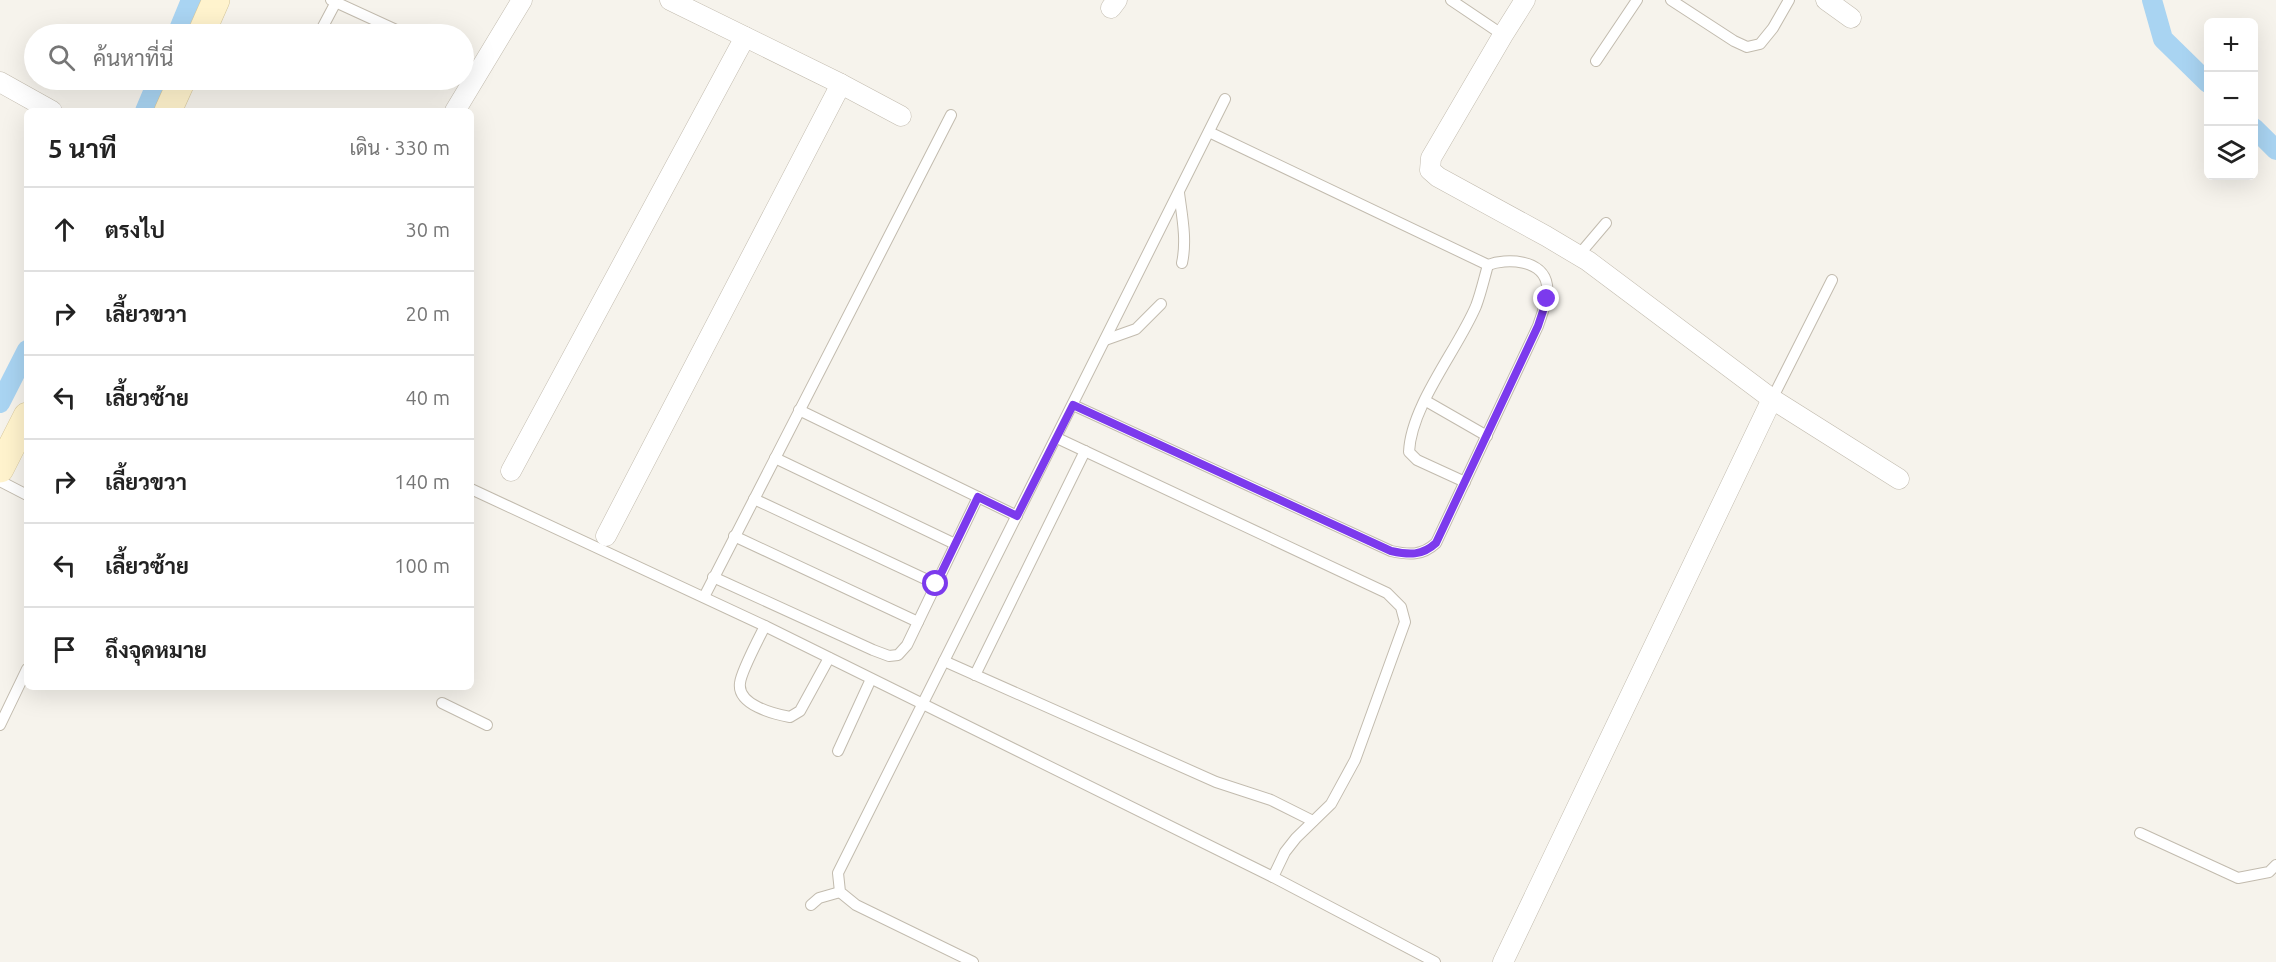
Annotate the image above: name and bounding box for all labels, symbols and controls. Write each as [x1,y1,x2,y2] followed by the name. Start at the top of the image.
[2204,18,2258,180] map controls
[2204,18,2258,72] button: +
[24,24,474,90] search box
[45,41,78,74] icon: search
[93,45,173,70] text: ค้นหาที่นี่
[2204,72,2258,126] button: −
[2204,126,2258,180] button: layers
[48,134,117,163] text: 5 นาที
[349,136,450,159] text: เดิน · 330 m
[48,213,81,246] icon: ahead
[105,217,165,242] text: ตรงไป
[406,218,450,241] text: 30 m
[1533,285,1559,311] route end
[48,297,81,330] icon: right
[105,301,187,326] text: เลี้ยวขวา
[406,302,450,325] text: 20 m
[48,381,81,414] icon: left
[105,385,189,410] text: เลี้ยวซ้าย
[406,386,450,409] text: 40 m
[48,465,81,498] icon: right
[105,469,187,494] text: เลี้ยวขวา
[394,470,450,493] text: 140 m
[48,549,81,582] icon: left
[105,553,189,578] text: เลี้ยวซ้าย
[394,554,450,577] text: 100 m
[922,570,948,596] route start
[48,633,81,666] icon: arrive
[105,637,207,662] text: ถึงจุดหมาย

